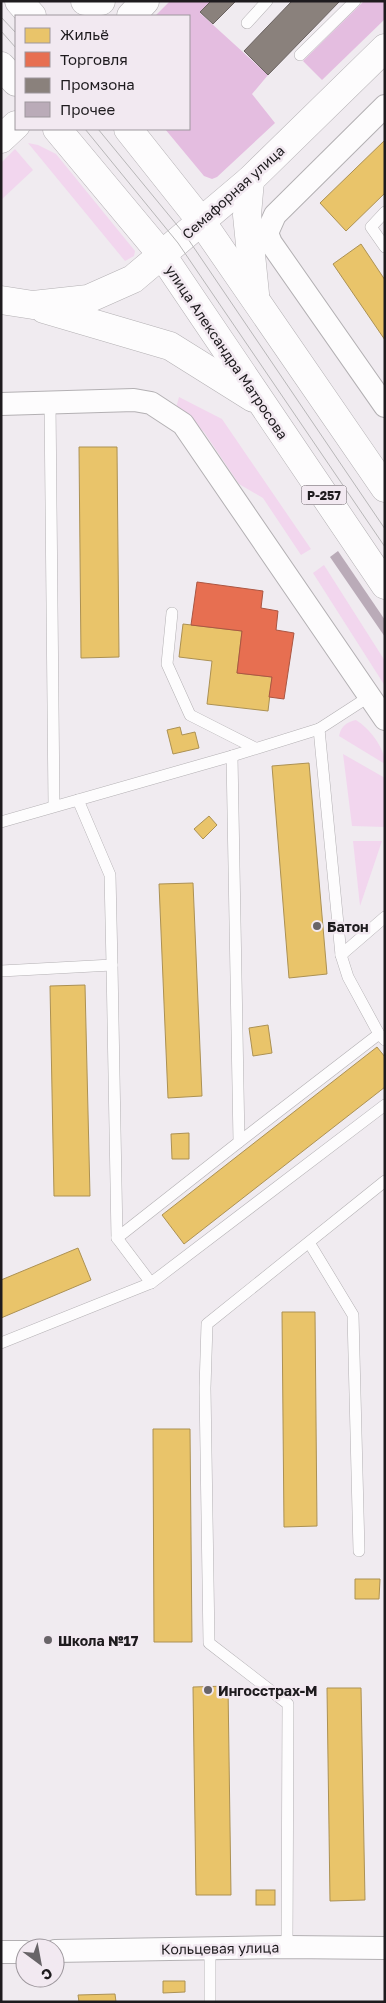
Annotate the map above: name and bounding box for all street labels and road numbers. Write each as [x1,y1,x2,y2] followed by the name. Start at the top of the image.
[178,142,288,242] street label: Семафорная улица
[162,262,292,442] street label: улица Александра Матросова
[302,486,346,504] road number: Р-257
[161,1938,279,1958] street label: Кольцевая улица

